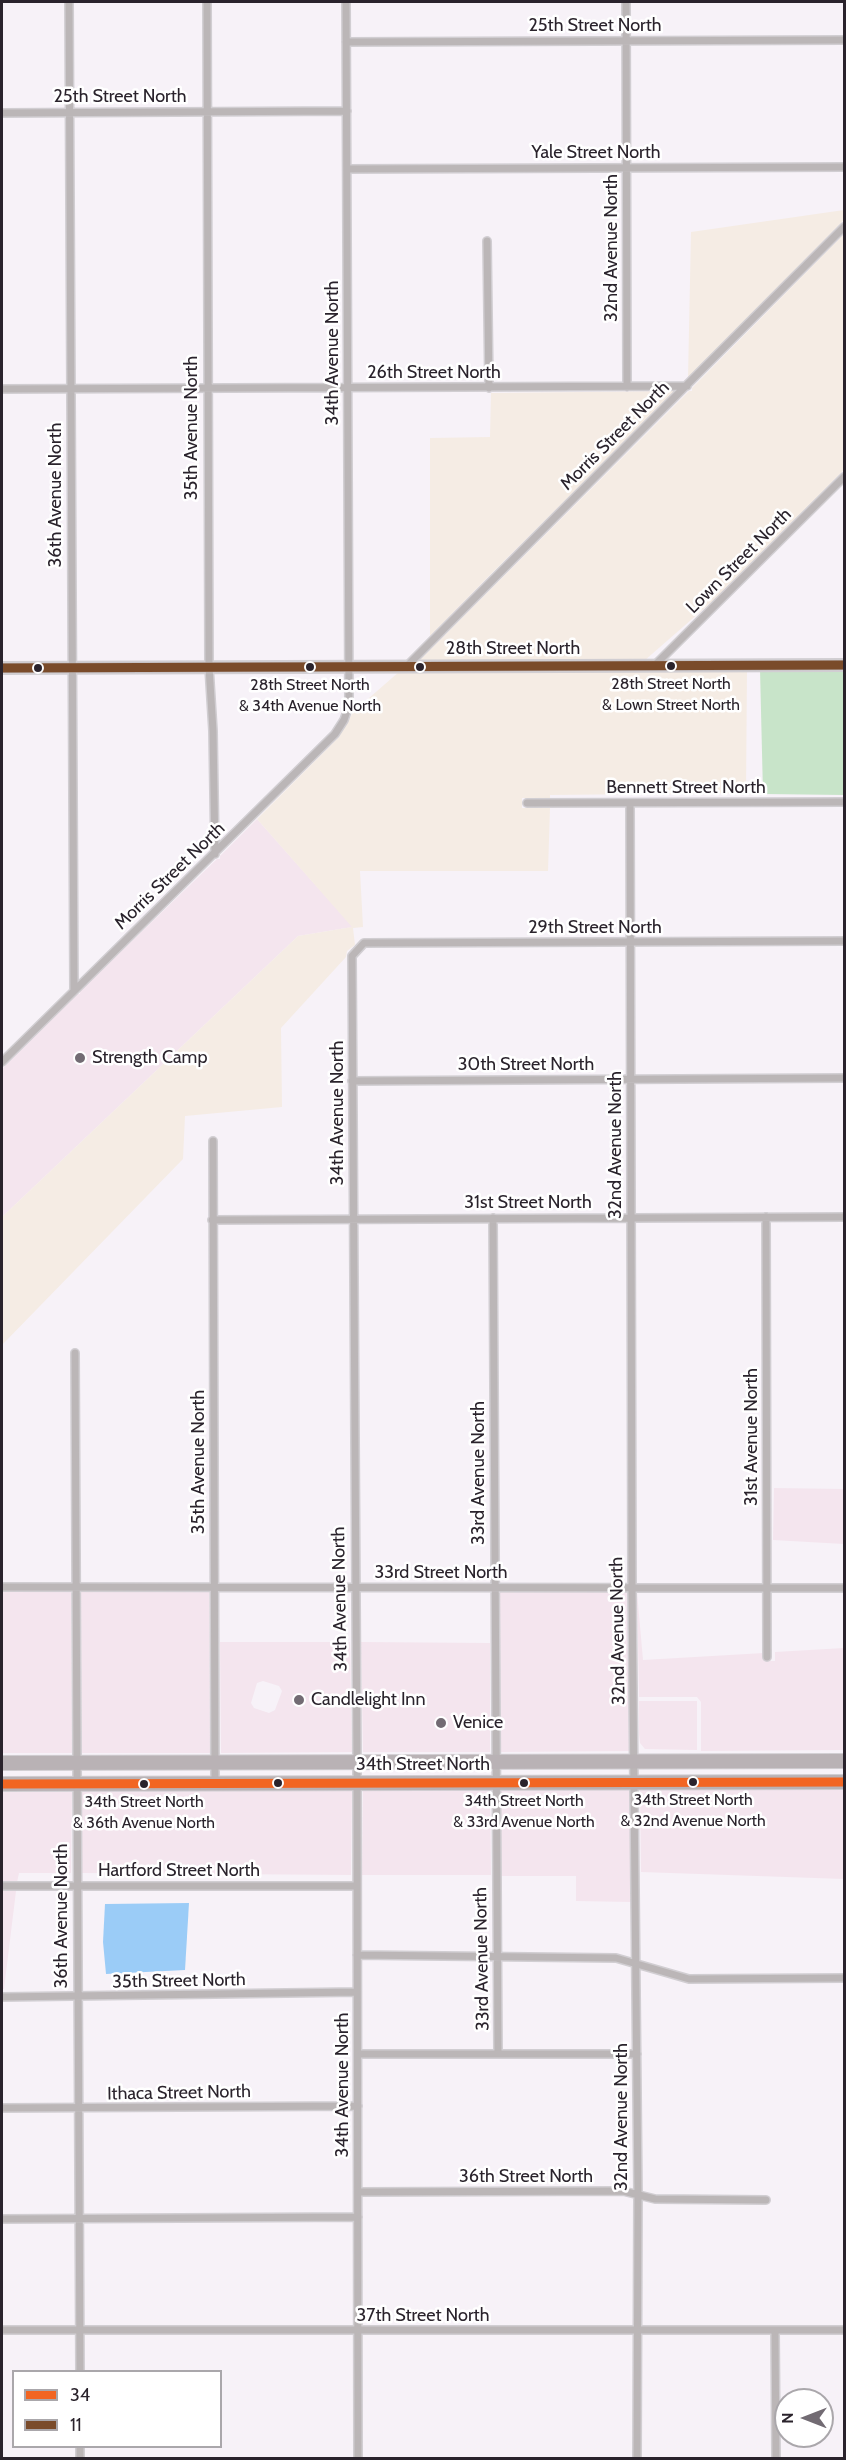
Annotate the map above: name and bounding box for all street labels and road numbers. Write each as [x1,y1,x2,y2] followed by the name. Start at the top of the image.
[528,15,662,37] street label: 25th Street North
[53,86,187,108] street label: 25th Street North
[531,142,661,164] street label: Yale Street North
[601,174,623,322] street label: 32nd Avenue North
[322,281,344,425] street label: 34th Avenue North
[181,356,203,500] street label: 35th Avenue North
[367,362,501,384] street label: 26th Street North
[556,377,674,495] street label: Morris Street North
[45,423,67,567] street label: 36th Avenue North
[682,504,796,618] street label: Lown Street North
[446,638,580,660] street label: 28th Street North
[606,777,766,799] street label: Bennett Street North
[110,818,230,934] street label: Morris Street North
[528,917,662,939] street label: 29th Street North
[327,1041,349,1185] street label: 34th Avenue North
[458,1054,594,1076] street label: 30th Street North
[605,1071,627,1219] street label: 32nd Avenue North
[464,1192,592,1214] street label: 31st Street North
[741,1368,763,1506] street label: 31st Avenue North
[188,1390,210,1534] street label: 35th Avenue North
[468,1401,490,1545] street label: 33rd Avenue North
[328,1526,352,1672] street label: 34th Avenue North
[606,1557,630,1705] street label: 32nd Avenue North
[374,1562,508,1584] street label: 33rd Street North
[356,1754,490,1776] street label: 34th Street North
[51,1844,73,1988] street label: 36th Avenue North
[98,1860,260,1882] street label: Hartford Street North
[470,1887,494,2031] street label: 33rd Avenue North
[112,1969,246,1993] street label: 35th Street North
[332,2013,354,2157] street label: 34th Avenue North
[611,2043,633,2191] street label: 32nd Avenue North
[107,2081,251,2105] street label: Ithaca Street North
[459,2166,593,2188] street label: 36th Street North
[357,2305,489,2327] street label: 37th Street North

